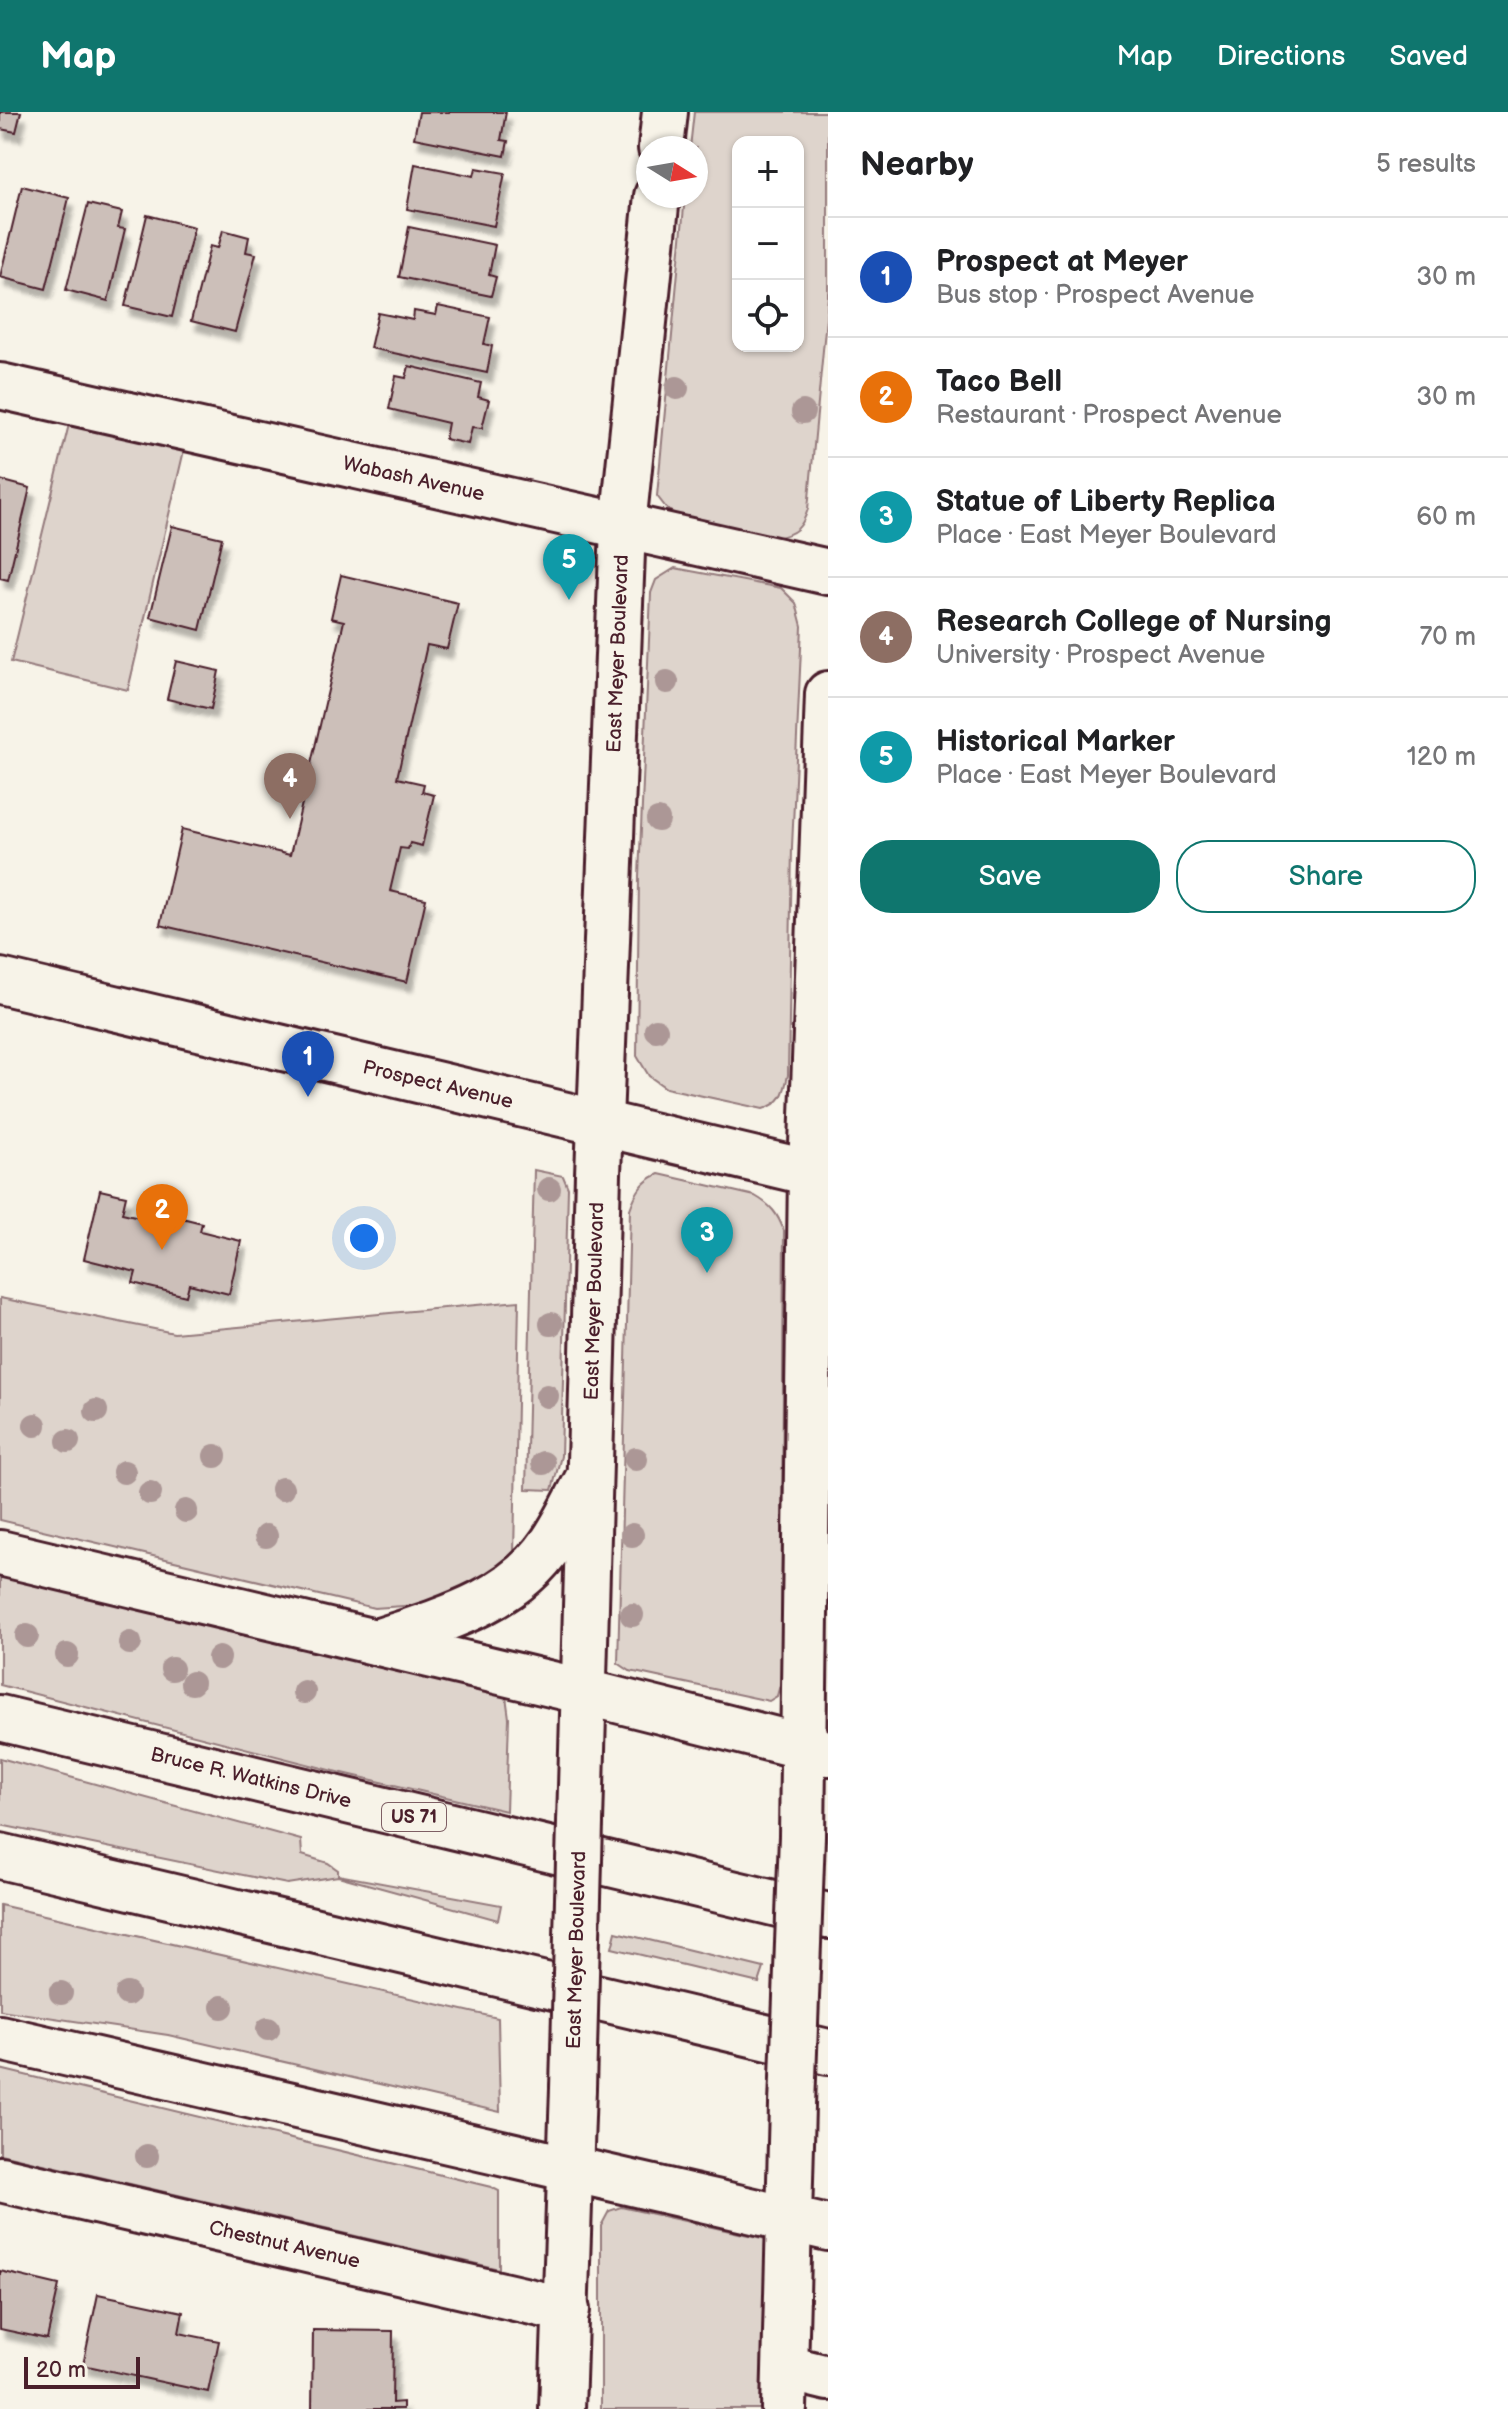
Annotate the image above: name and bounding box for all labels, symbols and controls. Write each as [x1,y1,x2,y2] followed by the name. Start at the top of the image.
[40,34,116,79] text: Map
[1116,40,1173,73] text: Map
[1217,40,1345,73] text: Directions
[1389,40,1468,73] text: Saved
[636,136,708,208] north arrow
[732,136,804,352] map controls
[732,136,804,208] button: +
[860,144,974,185] text: Nearby
[1376,149,1476,180] text: 5 results
[732,208,804,280] button: −
[936,244,1188,280] text: Prospect at Meyer
[881,262,891,293] text: 1
[1416,262,1476,293] text: 30 m
[732,280,804,352] button: locate
[936,280,1255,311] text: Bus stop · Prospect Avenue
[936,364,1062,400] text: Taco Bell
[878,382,894,413] text: 2
[1416,382,1476,413] text: 30 m
[936,400,1282,431] text: Restaurant · Prospect Avenue
[341,451,487,507] street label: Wabash Avenue
[936,484,1276,520] text: Statue of Liberty Replica
[878,502,894,533] text: 3
[1416,502,1476,533] text: 60 m
[936,520,1277,551] text: Place · East Meyer Boulevard
[543,534,595,600] pin: 5
[602,554,634,753] street label: East Meyer Boulevard
[936,604,1332,640] text: Research College of Nursing
[878,622,894,653] text: 4
[1419,622,1476,653] text: 70 m
[936,640,1265,671] text: University · Prospect Avenue
[936,724,1175,760] text: Historical Marker
[878,742,894,773] text: 5
[1407,742,1476,773] text: 120 m
[264,753,316,819] pin: 4
[936,760,1277,791] text: Place · East Meyer Boulevard
[860,840,1160,913] button: Save
[1176,840,1476,913] button: Share
[282,1031,334,1097] pin: 1
[360,1055,515,1114] street label: Prospect Avenue
[136,1184,188,1250] pin: 2
[580,1202,609,1401] street label: East Meyer Boulevard
[681,1207,733,1273] pin: 3
[344,1218,384,1258] your location
[148,1742,354,1814] street label: Bruce R. Watkins Drive
[382,1803,446,1831] road number: US 71
[562,1851,591,2050] street label: East Meyer Boulevard
[207,2216,362,2274] street label: Chestnut Avenue
[24,2353,140,2389] scale bar
[36,2357,86,2384] text: 20 m

